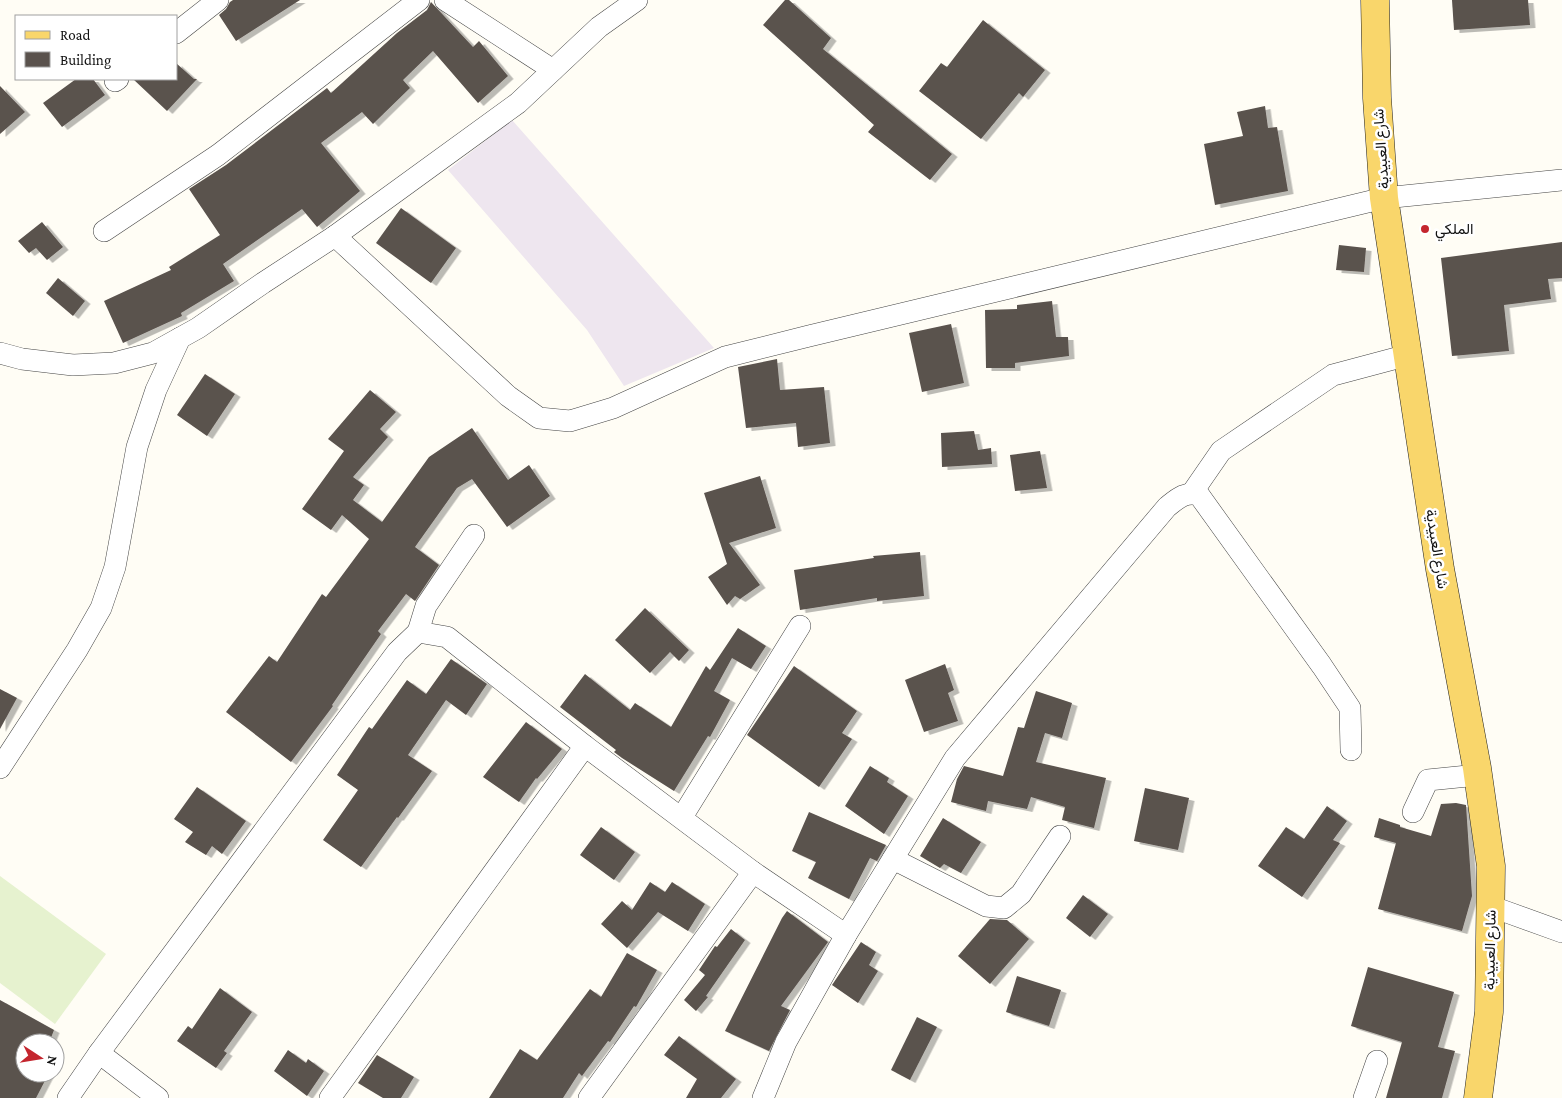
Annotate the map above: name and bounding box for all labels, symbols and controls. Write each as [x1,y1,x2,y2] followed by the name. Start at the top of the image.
[15,15,178,80] legend
[60,27,91,43] text: Road
[60,52,111,69] text: Building
[1370,108,1395,190] street label: شارع العبيدية
[1435,221,1474,242] place label: الملكي
[1419,223,1431,235] marker: الملكي
[1420,508,1451,591] street label: شارع العبيدية
[1481,909,1502,990] street label: شارع العبيدية
[15,1033,65,1083] north arrow
[44,1054,62,1067] text: N

